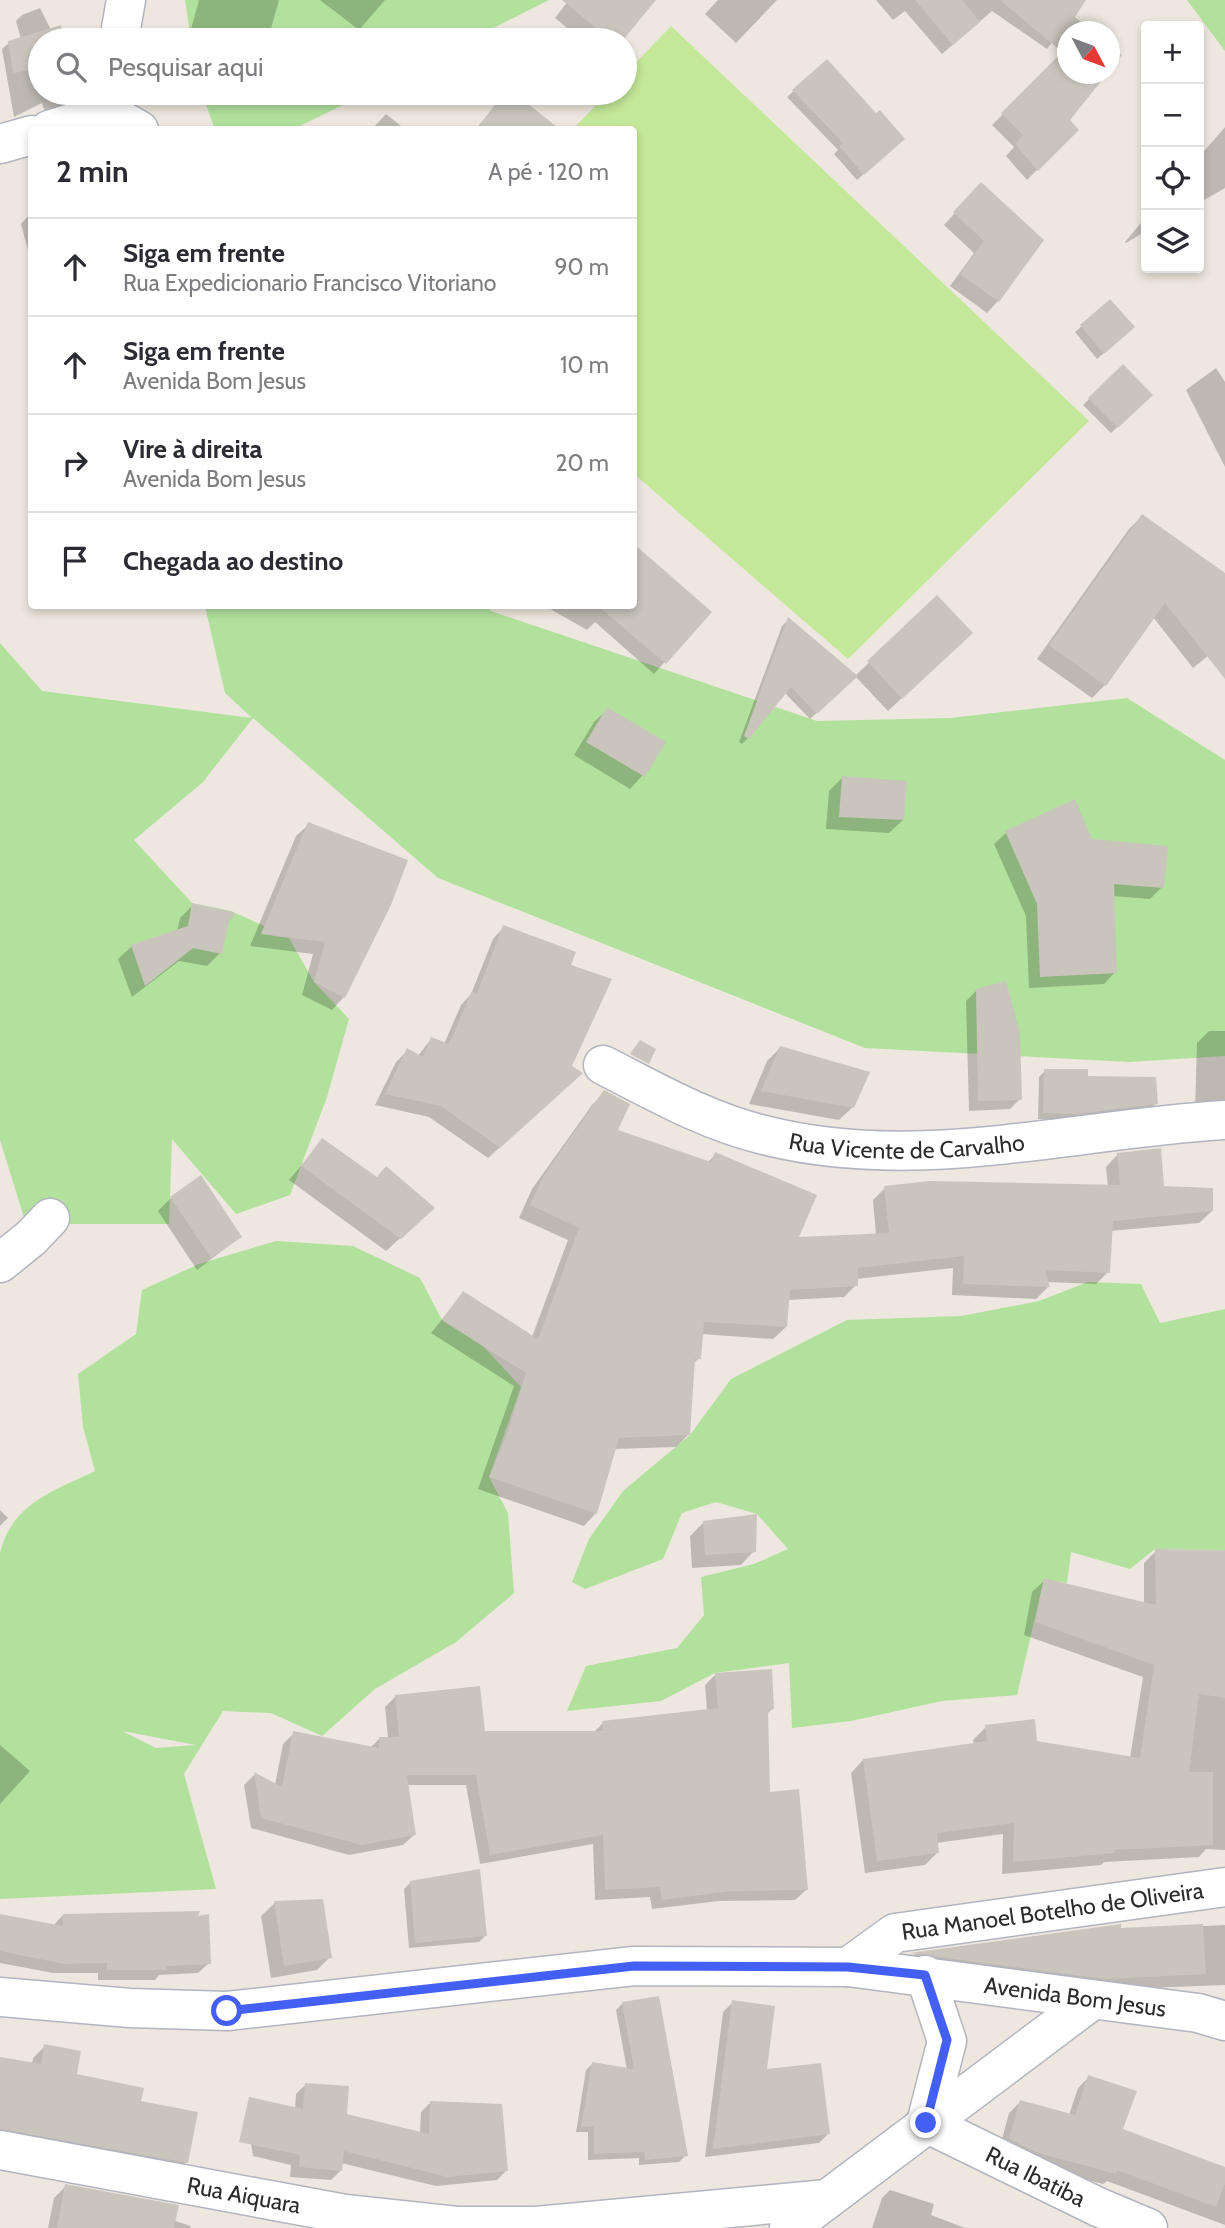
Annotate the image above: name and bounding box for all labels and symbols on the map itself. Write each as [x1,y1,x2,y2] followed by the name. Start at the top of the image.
[1057,21,1120,84] north arrow
[787,1127,1026,1165] street label: Rua Vicente de Carvalho
[900,1876,1205,1946] street label: Rua Manoel Botelho de Oliveira
[982,1971,1168,2023] street label: Avenida Bom Jesus
[211,1995,242,2026] route start
[910,2107,941,2138] route end
[981,2140,1090,2213] street label: Rua Ibatiba
[185,2171,303,2219] street label: Rua Aiquara

